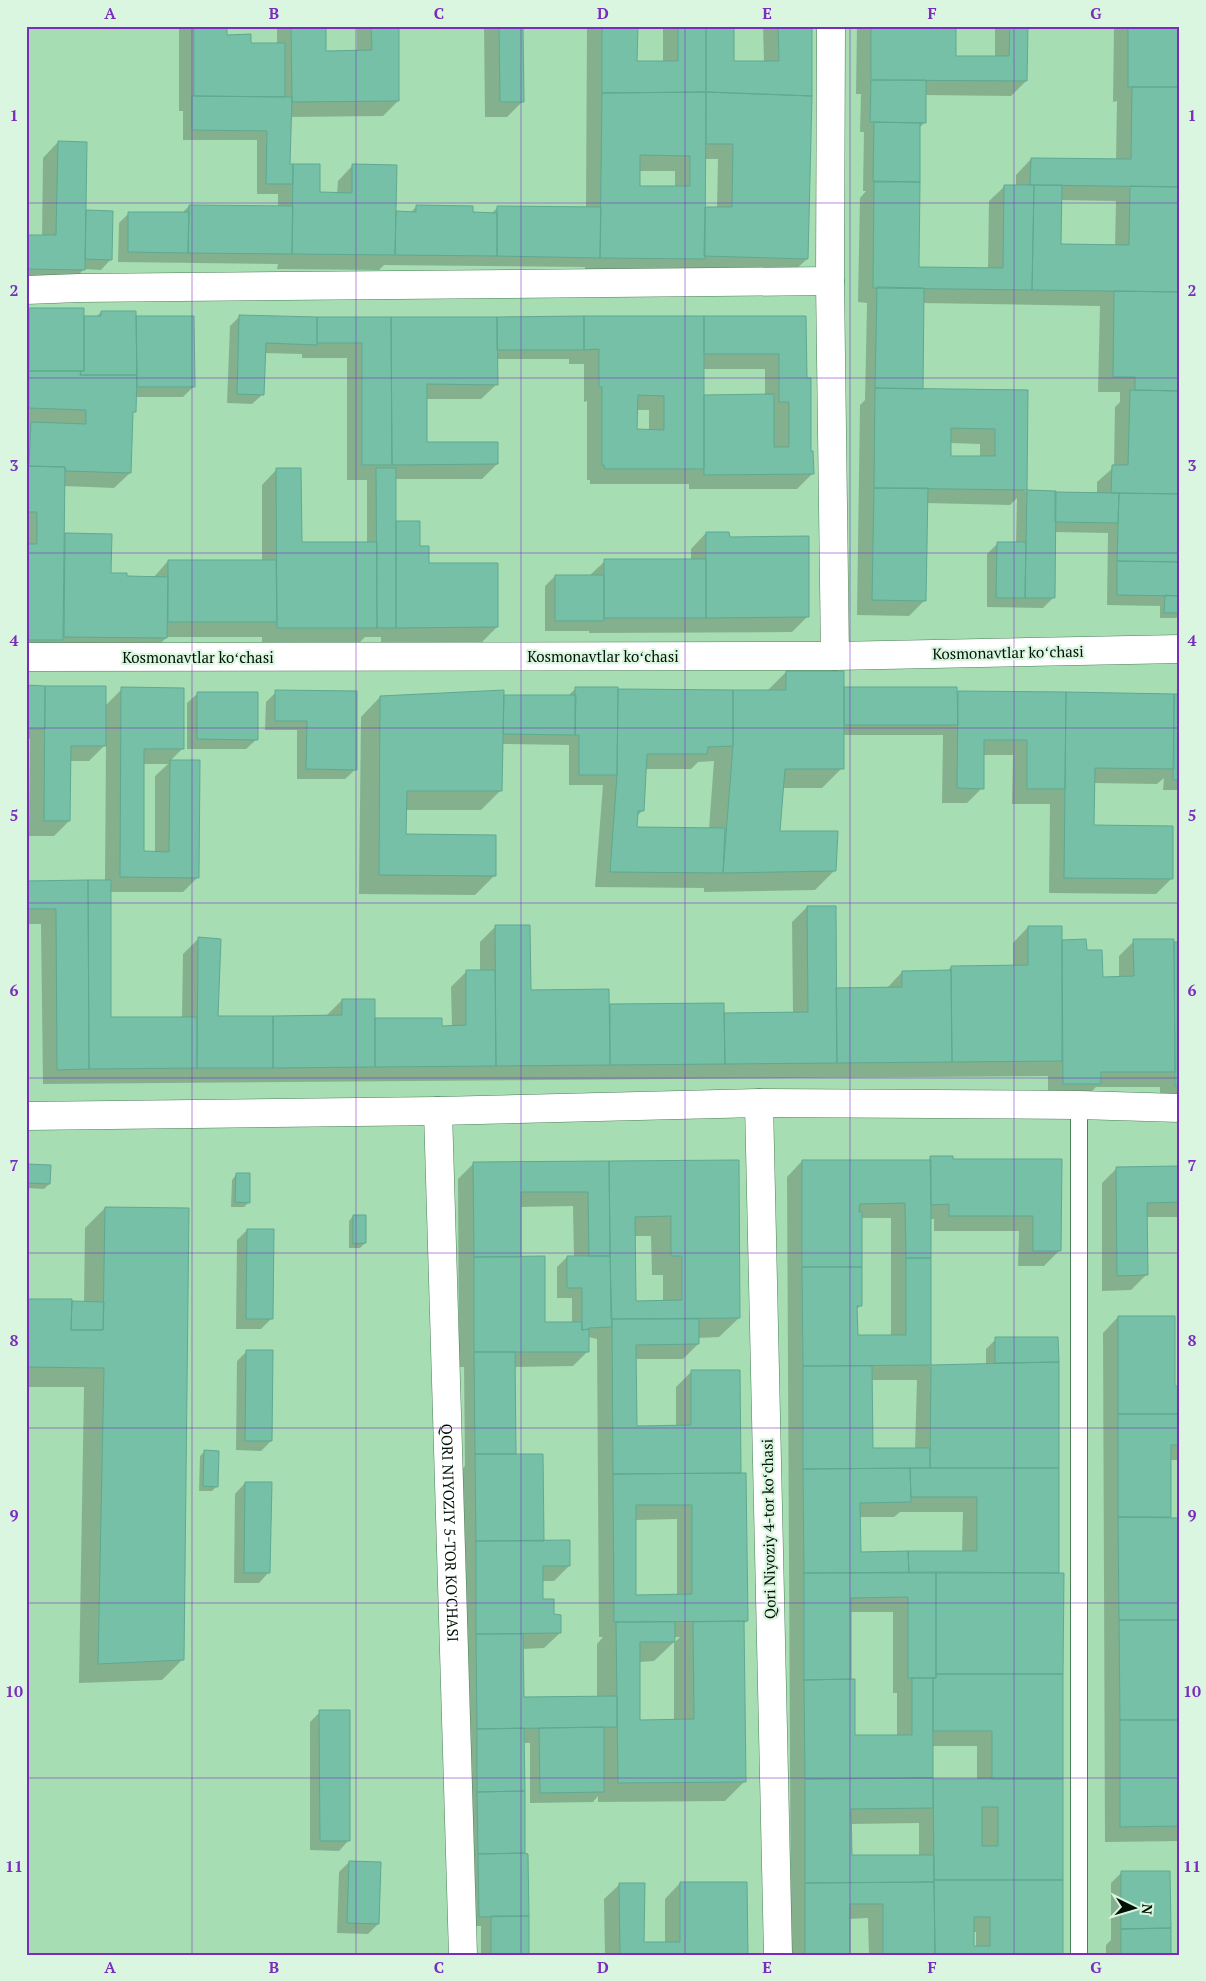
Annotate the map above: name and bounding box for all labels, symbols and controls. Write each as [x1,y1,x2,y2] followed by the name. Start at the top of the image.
[104,2,116,24] text: A
[269,2,279,24] text: B
[434,2,444,24] text: C
[597,2,609,24] text: D
[762,2,772,24] text: E
[927,2,937,24] text: F
[1090,2,1102,24] text: G
[9,104,19,126] text: 1
[1187,104,1197,126] text: 1
[9,279,19,301] text: 2
[1187,279,1197,301] text: 2
[9,454,19,476] text: 3
[1187,454,1197,476] text: 3
[9,629,19,651] text: 4
[1187,629,1197,651] text: 4
[932,641,1084,663] street label: Kosmonavtlar koʻchasi
[527,646,679,666] street label: Kosmonavtlar koʻchasi
[122,647,274,667] street label: Kosmonavtlar koʻchasi
[9,804,19,826] text: 5
[1187,804,1197,826] text: 5
[9,979,19,1001] text: 6
[1187,979,1197,1001] text: 6
[9,1154,19,1176] text: 7
[1187,1154,1197,1176] text: 7
[9,1329,19,1351] text: 8
[1187,1329,1197,1351] text: 8
[437,1423,464,1642] street label: QORI NIYOZIY 5-TOR KO'CHASI
[756,1439,780,1619] street label: Qori Niyoziy 4-tor koʻchasi
[9,1504,19,1526] text: 9
[1187,1504,1197,1526] text: 9
[5,1680,23,1702] text: 10
[1183,1680,1201,1702] text: 10
[5,1855,23,1877] text: 11
[1183,1855,1201,1877] text: 11
[1108,1884,1158,1934] north arrow
[1137,1903,1157,1916] text: N
[104,1956,116,1978] text: A
[269,1956,279,1978] text: B
[434,1956,444,1978] text: C
[597,1956,609,1978] text: D
[762,1956,772,1978] text: E
[927,1956,937,1978] text: F
[1090,1956,1102,1978] text: G

